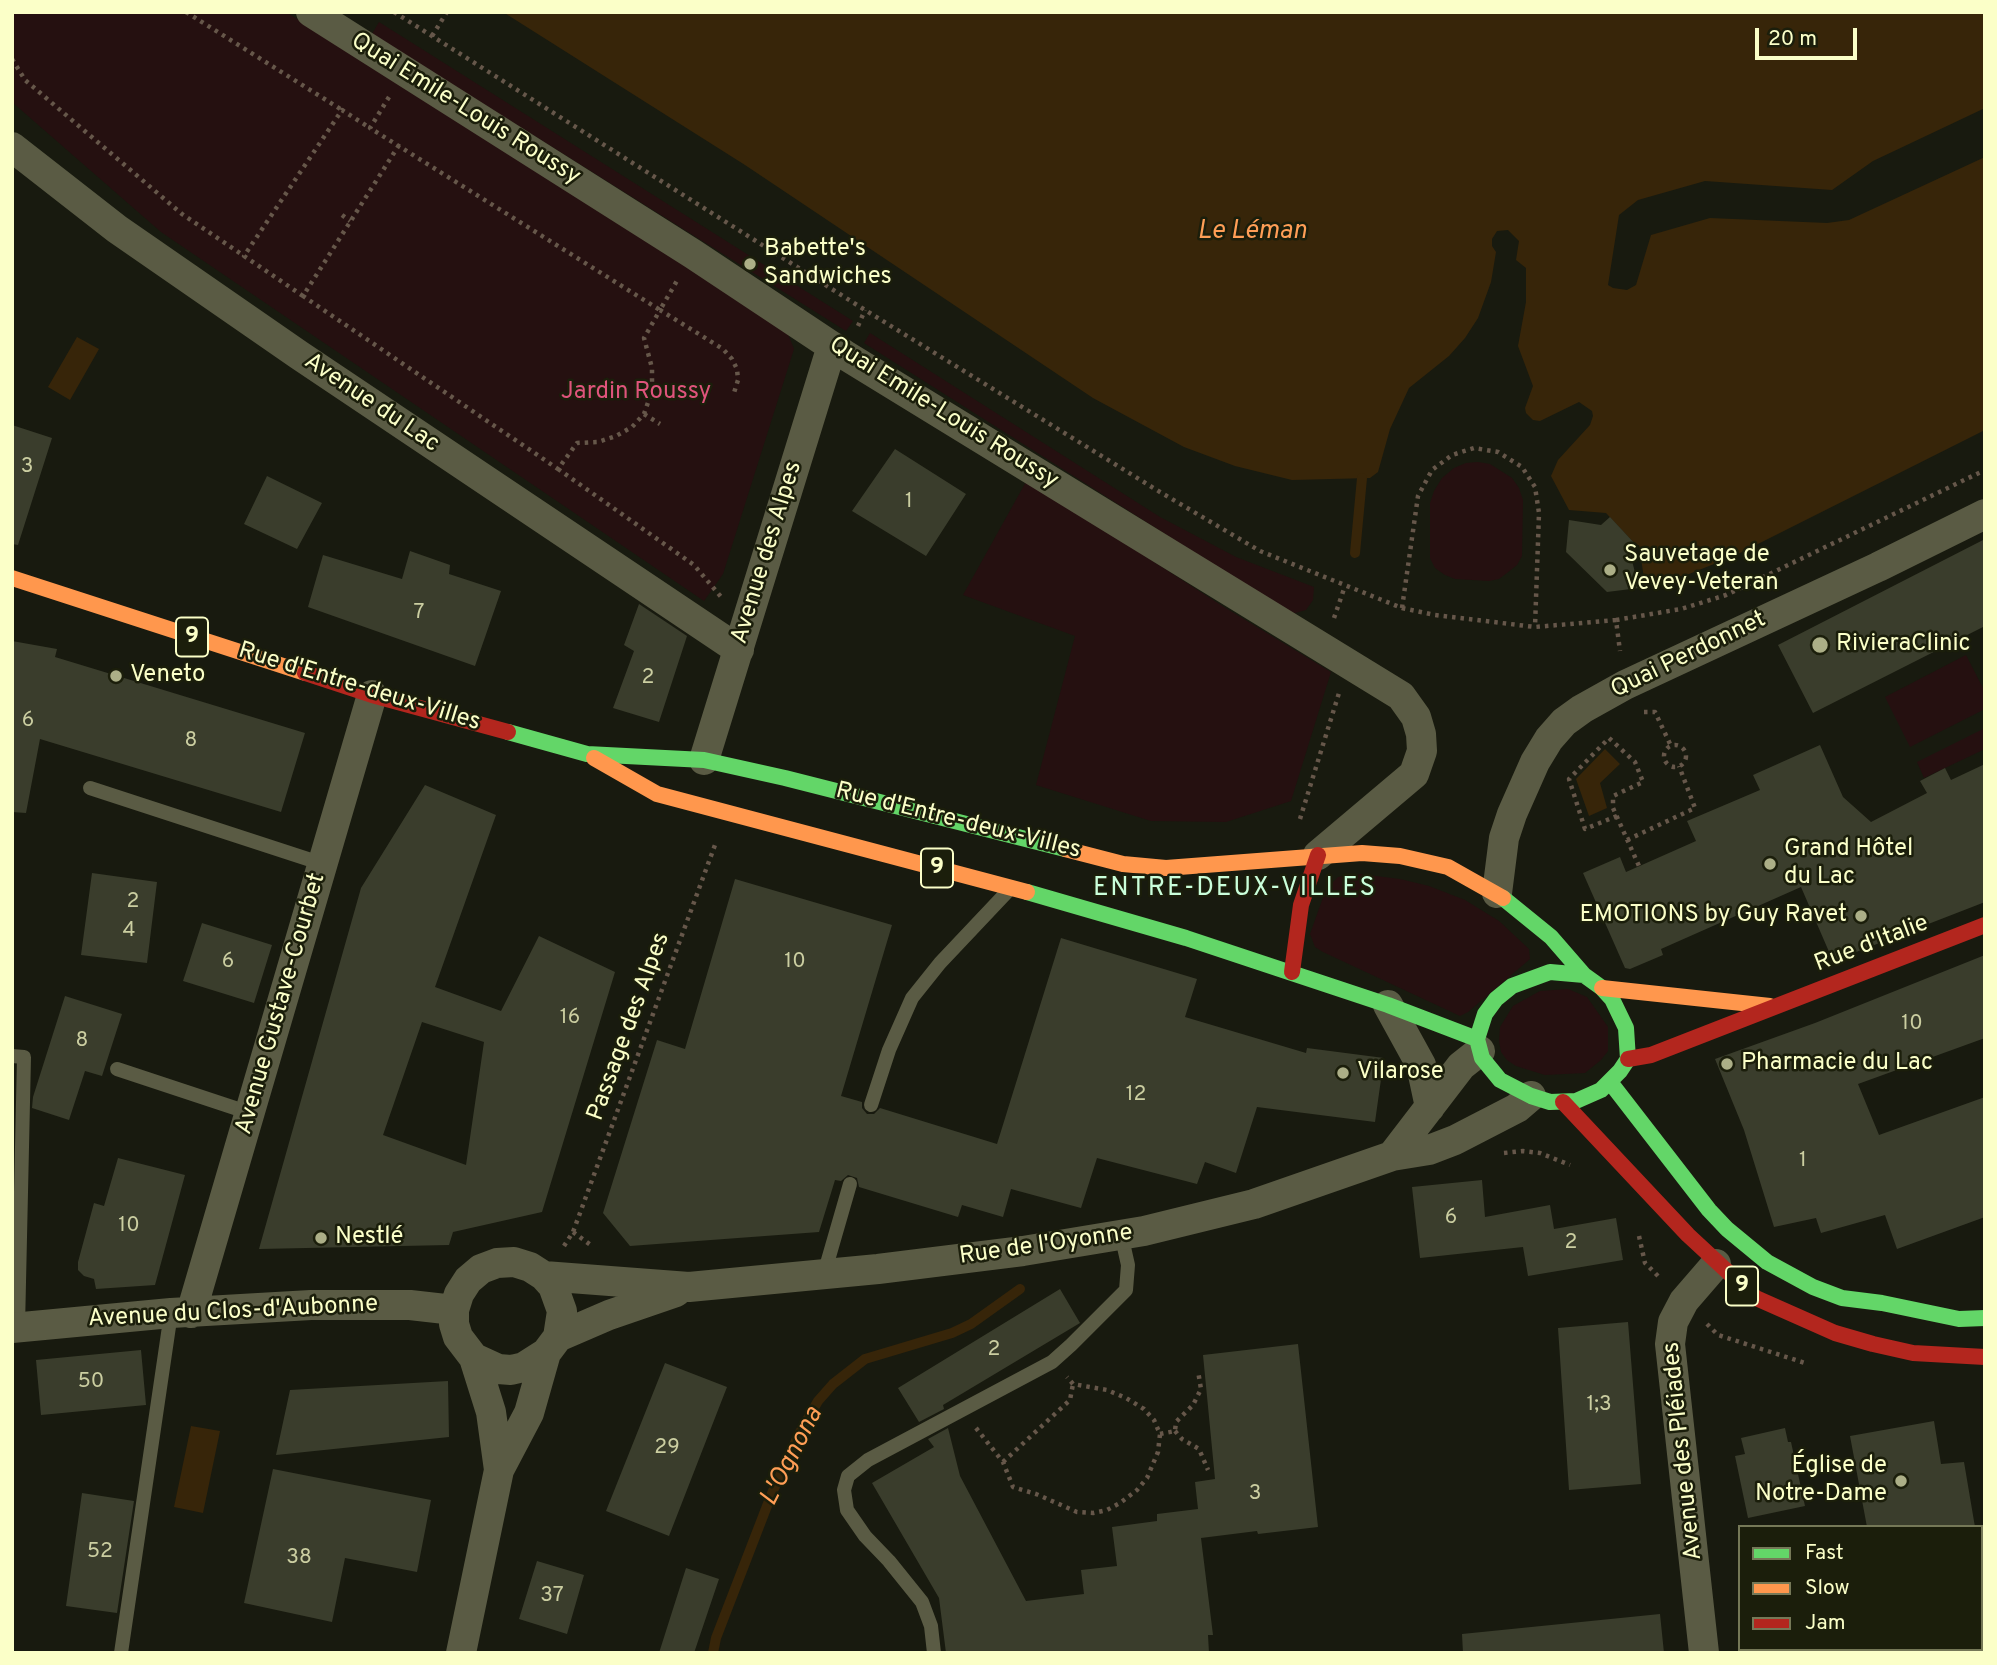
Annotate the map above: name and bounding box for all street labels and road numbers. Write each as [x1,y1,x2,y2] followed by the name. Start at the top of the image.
[345,27,585,193] street label: Quai Emile-Louis Roussy
[823,331,1063,497] street label: Quai Emile-Louis Roussy
[298,348,444,460] street label: Avenue du Lac
[727,458,809,648] street label: Avenue des Alpes
[1607,606,1771,706] street label: Quai Perdonnet
[176,618,208,656] road number: 9
[234,637,484,739] street label: Rue d'Entre-deux-Villes
[832,778,1084,866] street label: Rue d'Entre-deux-Villes
[921,848,953,888] road number: 9
[231,870,333,1138] street label: Avenue Gustave-Courbet
[1811,910,1933,980] street label: Rue d'Italie
[583,929,677,1125] street label: Passage des Alpes
[957,1220,1135,1272] street label: Rue de l'Oyonne
[1726,1266,1758,1306] road number: 9
[87,1291,379,1335] street label: Avenue du Clos-d'Aubonne
[1658,1340,1710,1562] street label: Avenue des Pléiades

